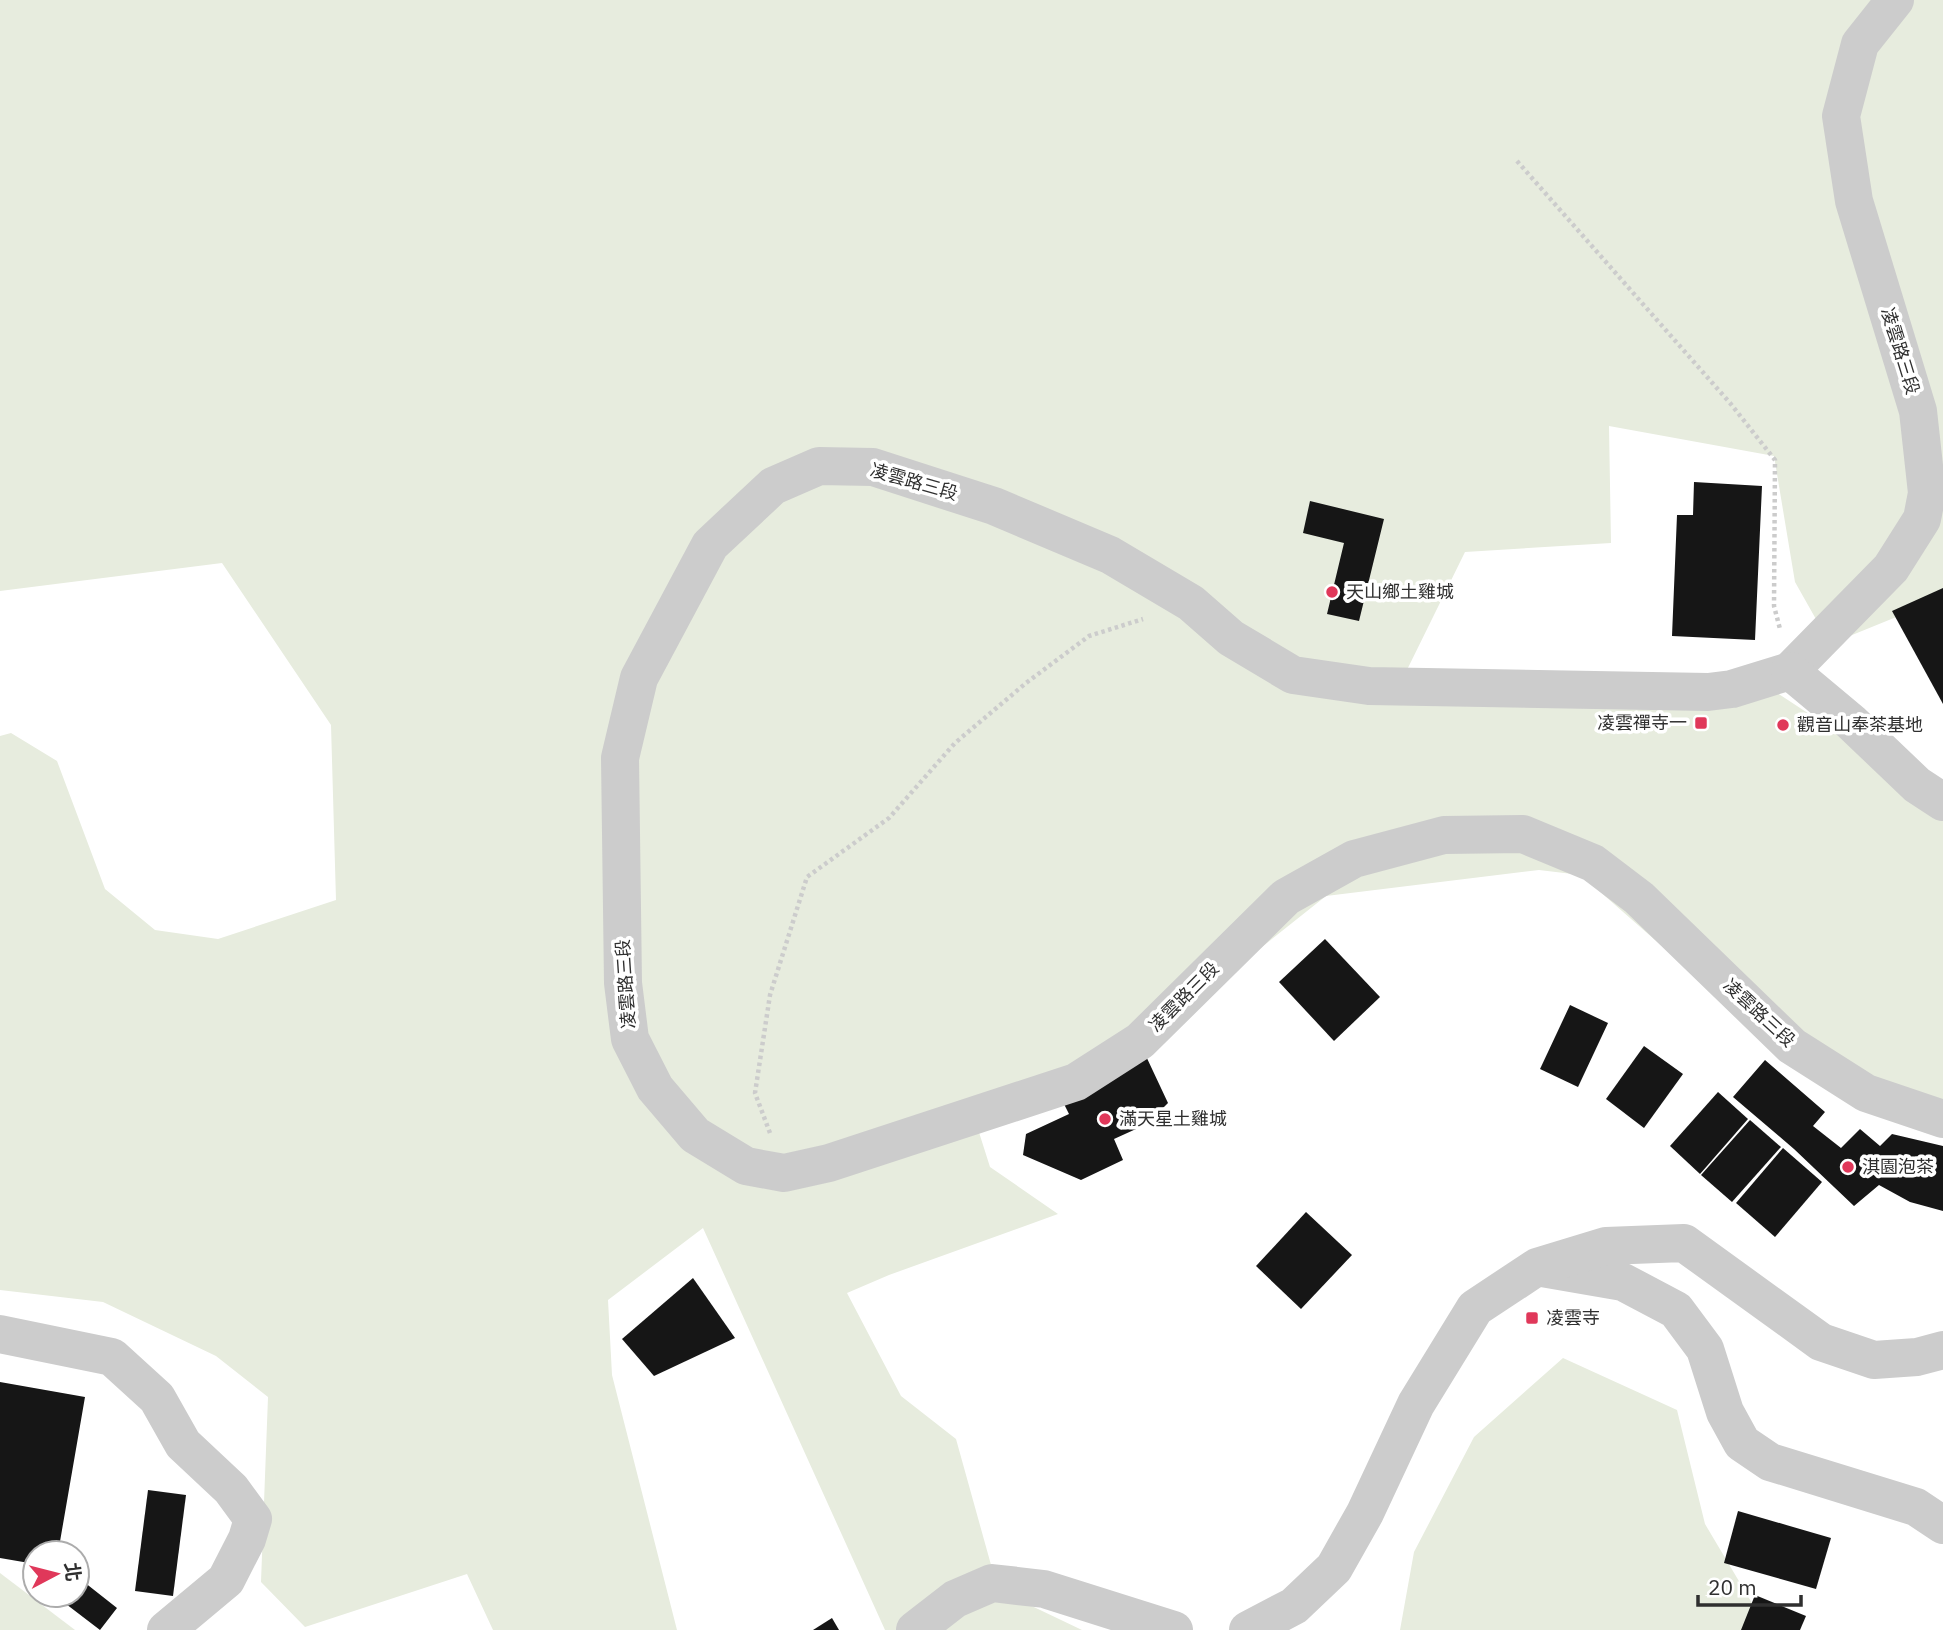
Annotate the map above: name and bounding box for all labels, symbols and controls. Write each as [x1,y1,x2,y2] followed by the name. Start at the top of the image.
[1876,304,1925,397] street label: 凌雲路三段
[868,458,961,505] street label: 凌雲路三段
[1346,580,1454,603] place label: 天山鄉土雞城
[1324,584,1340,600] marker: 天山鄉土雞城
[1597,711,1687,734] place label: 凌雲禪寺一
[1797,713,1923,736] place label: 觀音山奉茶基地
[1693,715,1709,731] marker: 凌雲禪寺一
[1775,717,1791,733] marker: 觀音山奉茶基地
[611,938,640,1030] street label: 凌雲路三段
[1144,957,1224,1037] street label: 凌雲路三段
[1719,974,1800,1052] street label: 凌雲路三段
[1119,1107,1227,1130] place label: 滿天星土雞城
[1097,1111,1113,1127] marker: 滿天星土雞城
[1862,1155,1934,1178] place label: 淇園泡茶
[1840,1159,1856,1175] marker: 淇園泡茶
[1546,1306,1600,1329] place label: 凌雲寺
[1524,1310,1540,1326] marker: 凌雲寺
[21,1539,91,1609] north arrow
[60,1561,86,1583] text: 北
[1698,1564,1801,1608] scale bar
[1708,1573,1757,1601] text: 20 m

